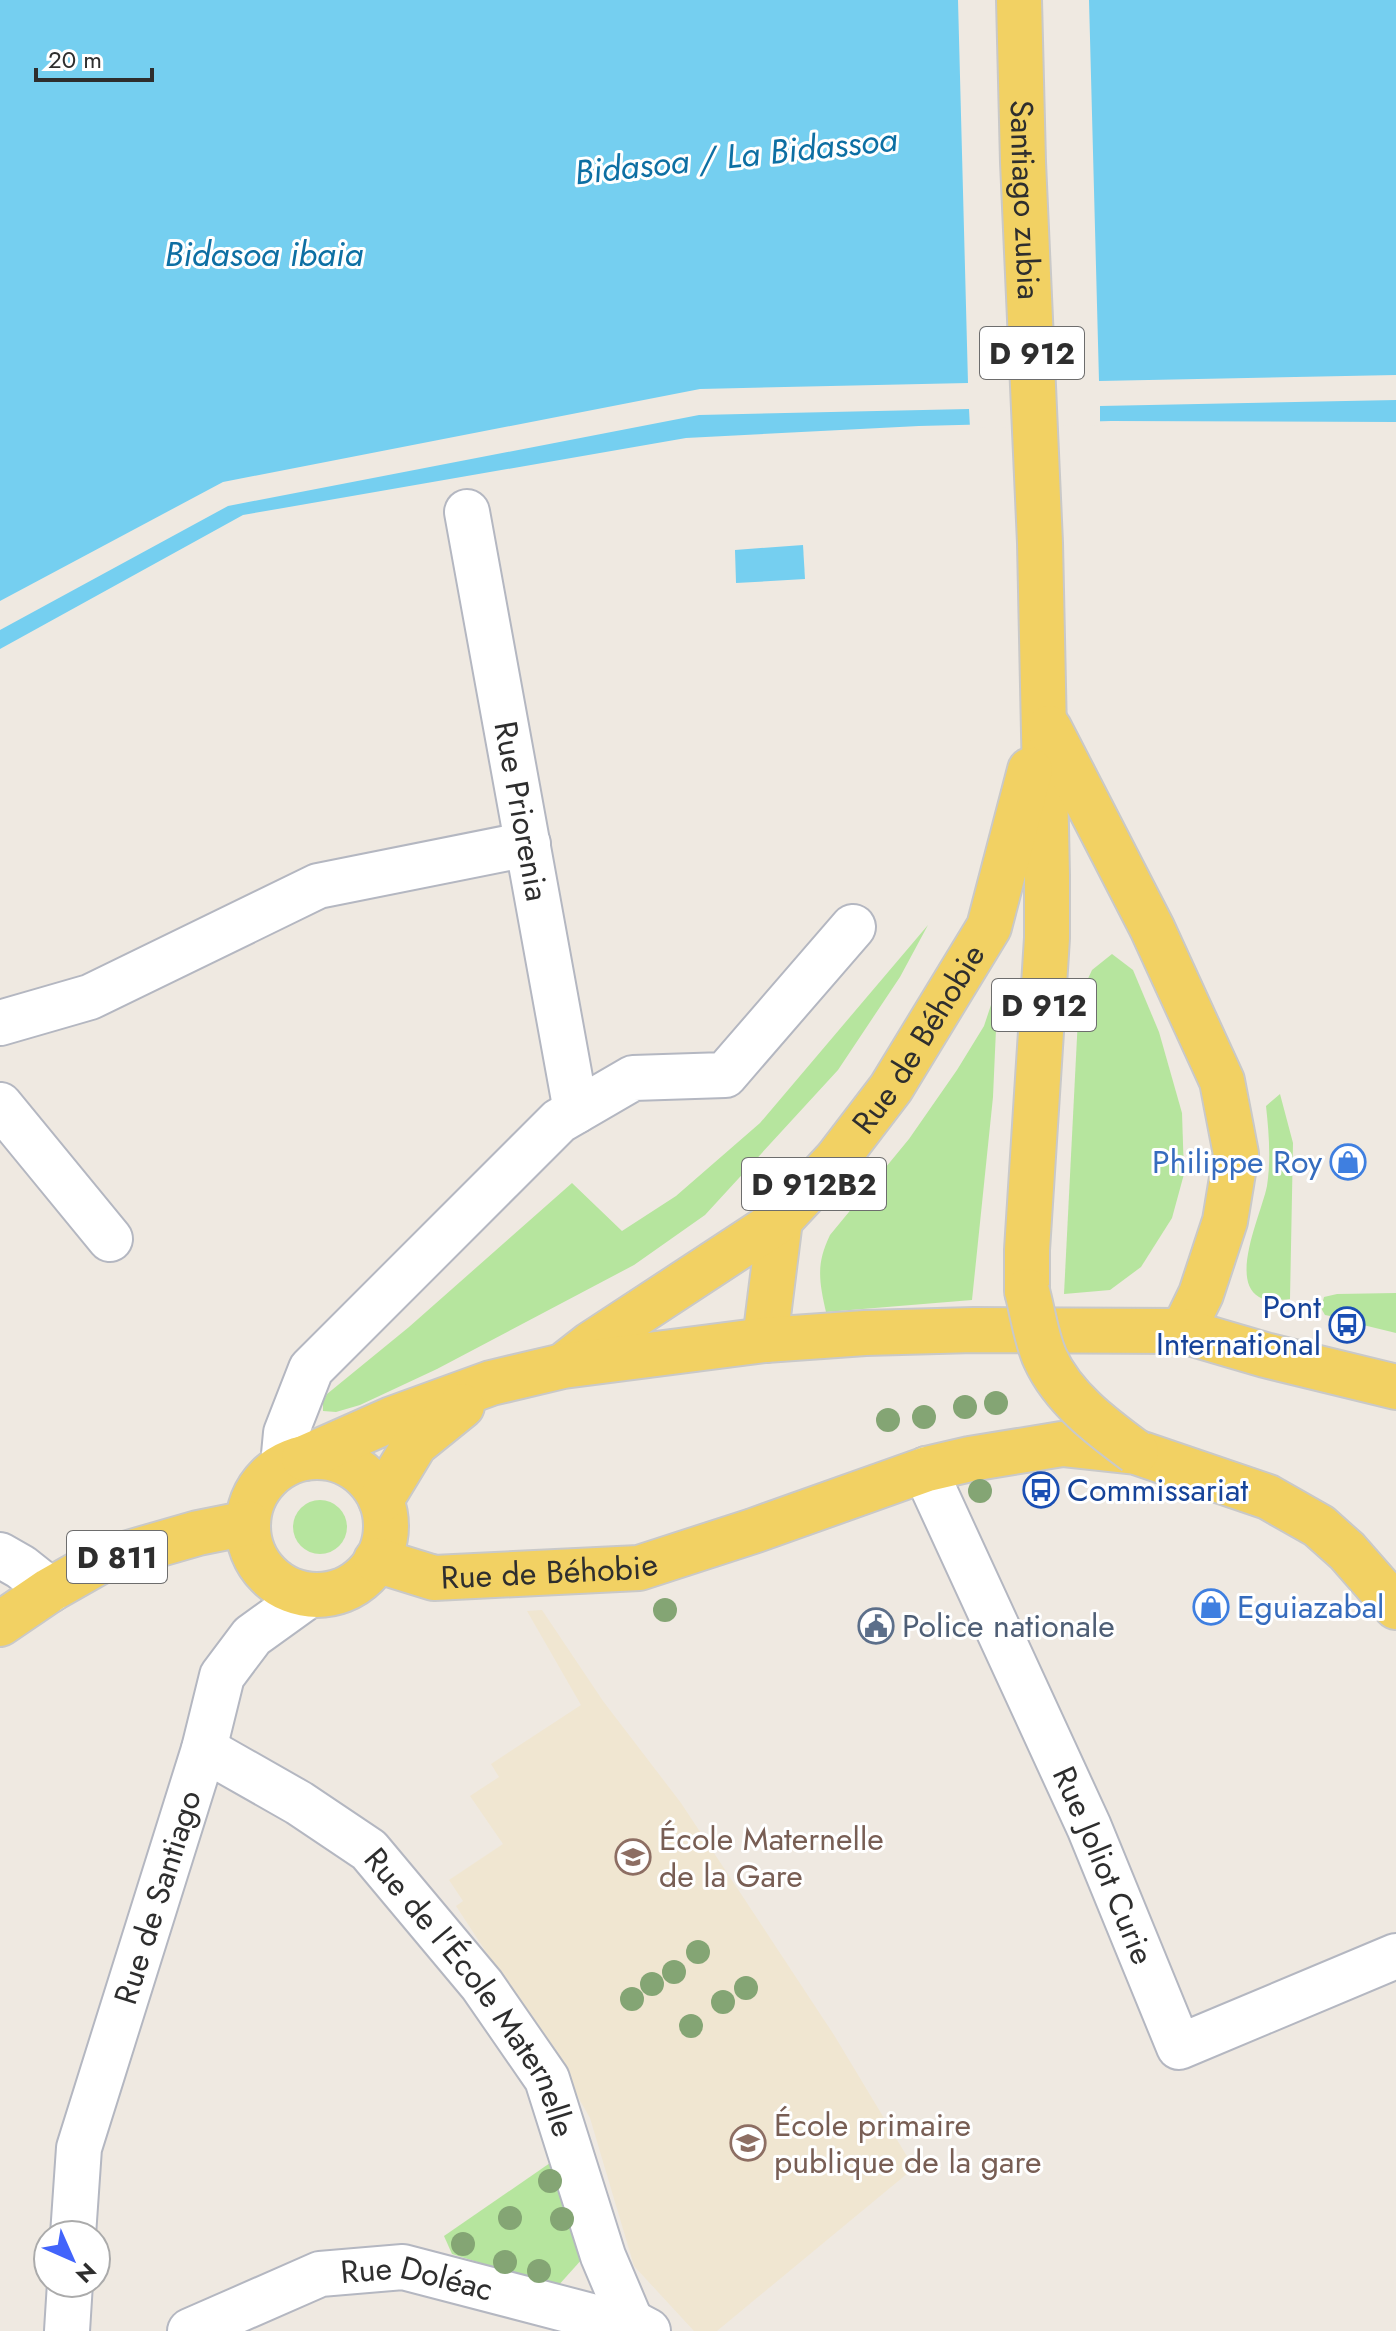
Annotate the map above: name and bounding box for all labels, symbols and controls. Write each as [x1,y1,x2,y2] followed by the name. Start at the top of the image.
[36,32,152,82] scale bar
[48,42,102,77] text: 20 m
[998,100,1052,301] street label: Santiago zubia
[572,115,900,197] water label: Bidasoa / La Bidassoa
[165,230,363,279] water label: Bidasoa ibaia
[980,327,1084,379] road number: D 912
[482,717,560,905] street label: Rue Priorenia
[841,936,996,1144] street label: Rue de Béhobie
[992,979,1096,1031] road number: D 912
[1152,1139,1323,1185] place label: Philippe Roy
[1329,1143,1367,1181] shop icon: Philippe Roy
[742,1158,886,1210] road number: D 912B2
[1156,1284,1321,1367] place label: Pont International
[1328,1306,1366,1344] bus stop icon: Pont International
[1067,1467,1249,1513] place label: Commissariat
[1022,1471,1060,1509] bus stop icon: Commissariat
[67,1531,167,1583] road number: D 811
[440,1540,664,1601] street label: Rue de Béhobie
[1237,1584,1384,1630] place label: Eguiazabal
[1192,1588,1230,1626] shop icon: Eguiazabal
[902,1603,1115,1649] place label: Police nationale
[857,1607,895,1645] public building icon: Police nationale
[1041,1759,1166,1971] street label: Rue Joliot Curie
[102,1784,213,2010] street label: Rue de Santiago
[659,1816,884,1899] place label: École Maternelle de la Gare
[353,1838,587,2143] street label: Rue de l'École Maternelle
[614,1838,652,1876] school or university icon: École Maternelle de la Gare
[774,2102,1041,2185] place label: École primaire publique de la gare
[729,2124,767,2162] school or university icon: École primaire publique de la gare
[32,2219,112,2299] north arrow
[339,2244,498,2312] street label: Rue Doléac
[69,2256,104,2291] text: N

